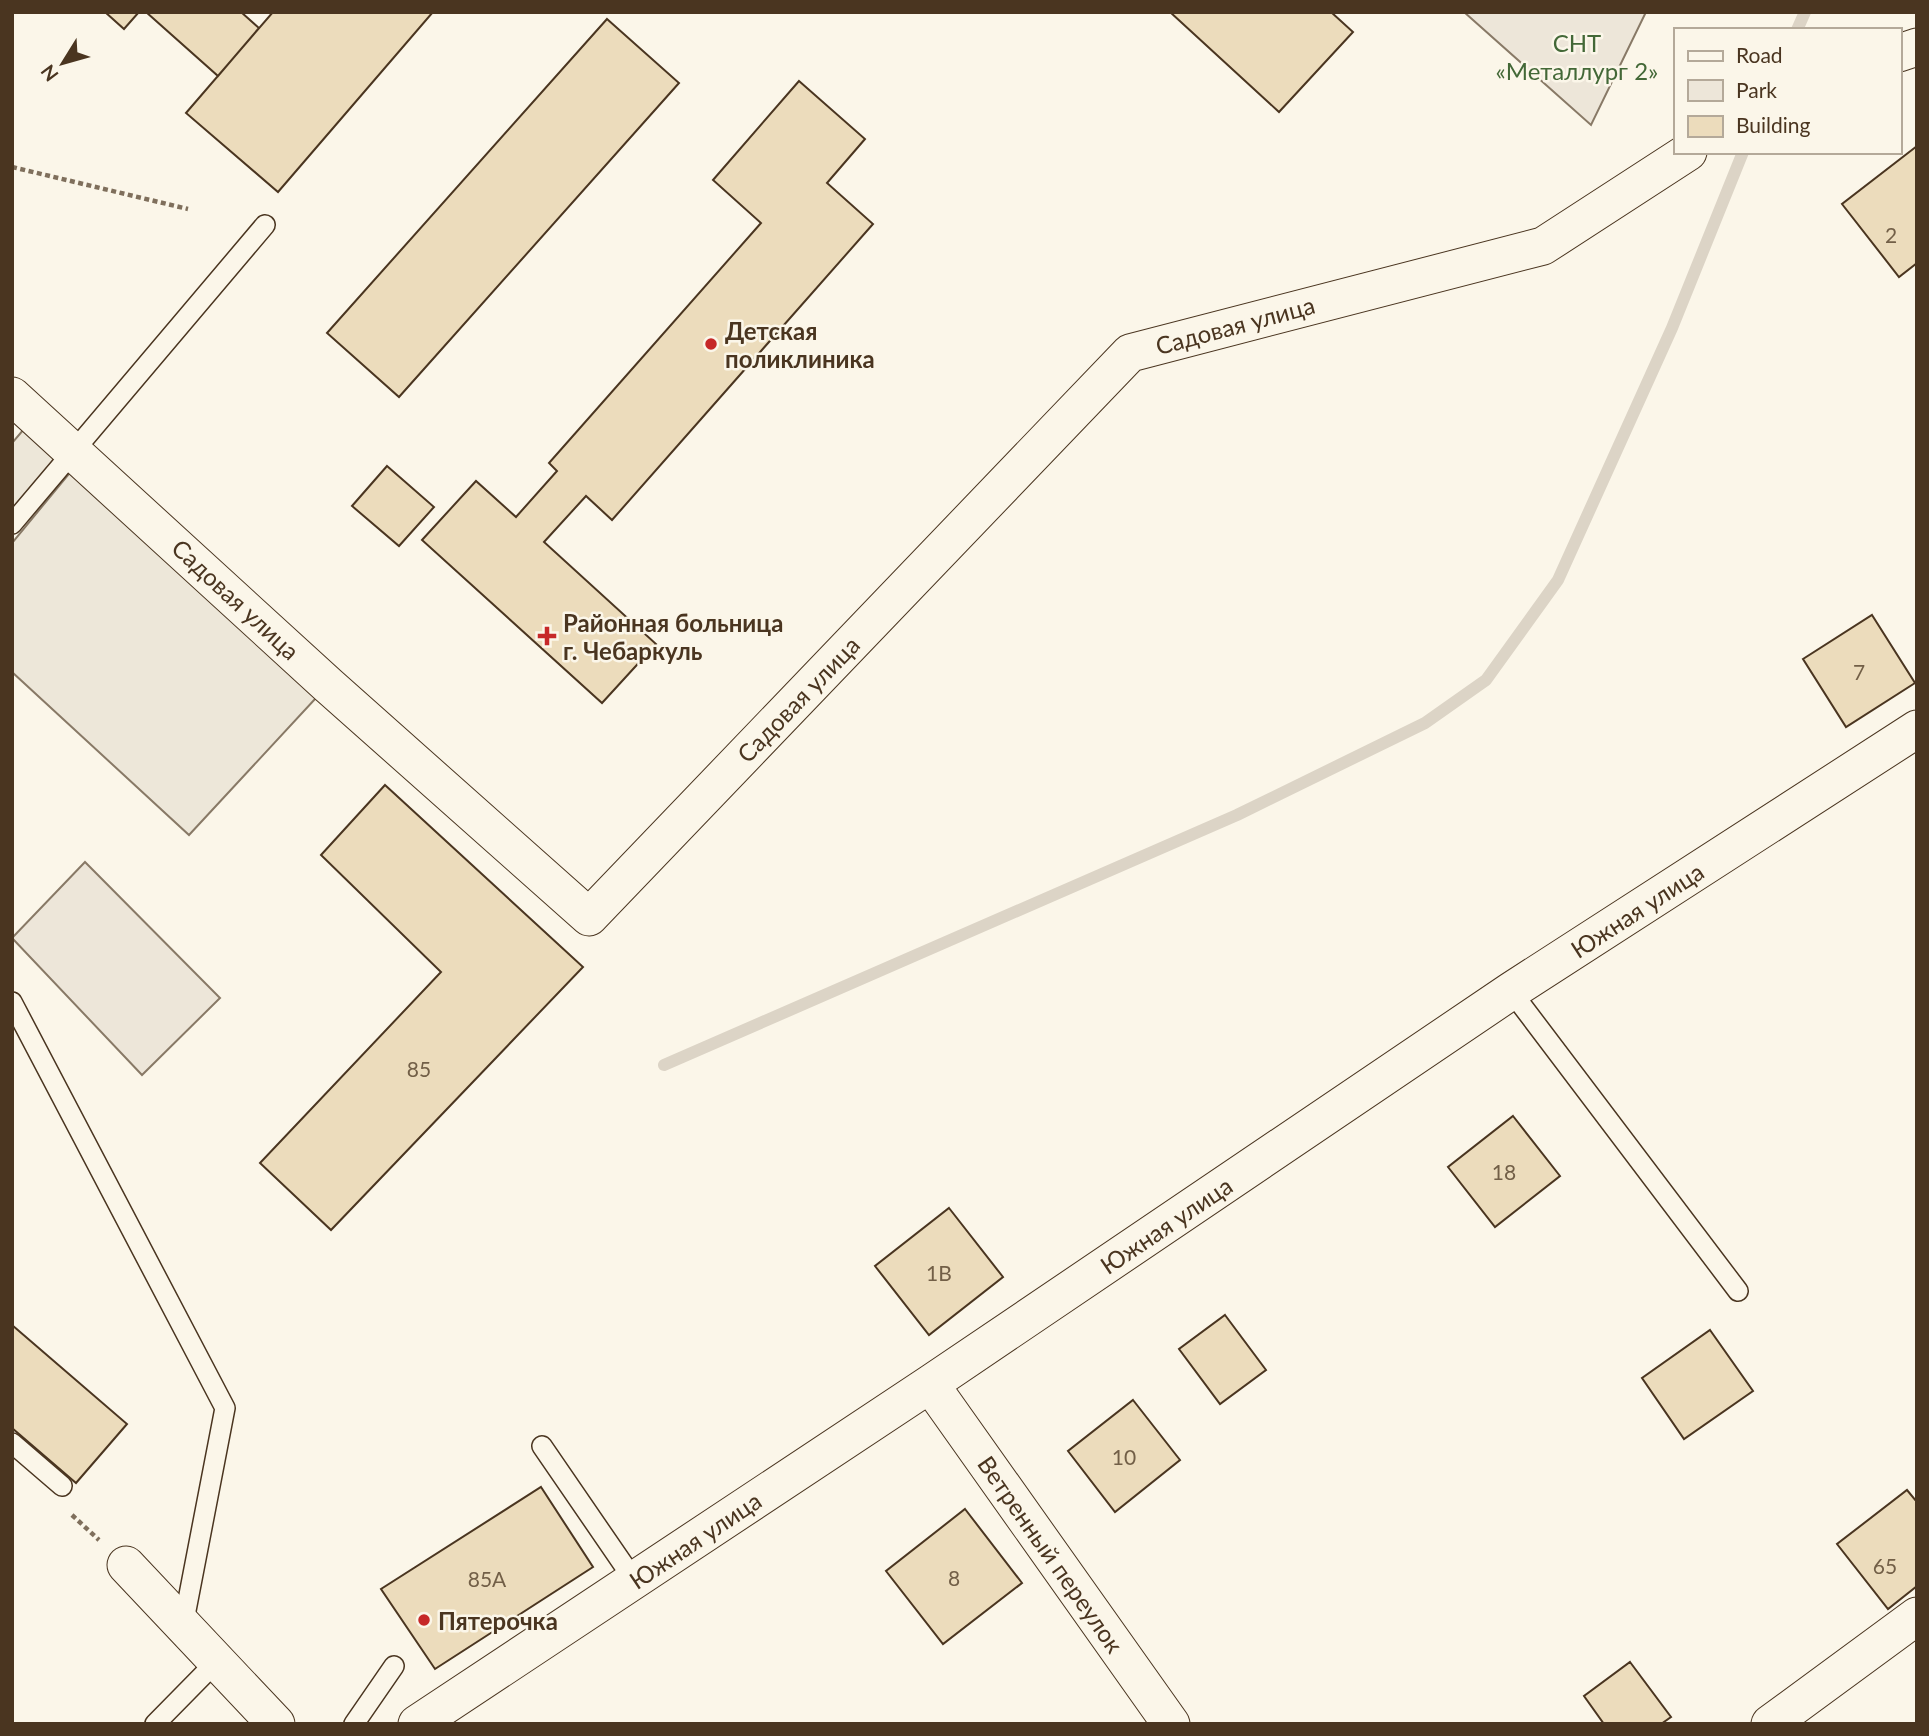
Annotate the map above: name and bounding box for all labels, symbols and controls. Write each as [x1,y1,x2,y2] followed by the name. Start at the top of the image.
[28,28,98,98] north arrow
[1496,28,1658,85] park label: СНТ «Металлург 2»
[1674,28,1901,154] legend
[1736,42,1783,67] text: Road
[35,61,63,86] text: N
[1736,77,1777,102] text: Park
[1736,112,1811,137] text: Building
[1885,222,1897,247] house number: 2
[1152,290,1318,360] street label: Садовая улица
[725,316,875,373] place label: Детская поликлиника
[703,336,719,352] marker: Детская поликлиника
[166,533,306,665] street label: Садовая улица
[563,608,783,665] place label: Районная больница г. Чебаркуль
[537,626,557,646] marker: Районная больница г. Чебаркуль
[731,630,865,768] street label: Садовая улица
[1853,659,1865,684] house number: 7
[1565,856,1709,964] street label: Южная улица
[407,1056,431,1081] house number: 85
[1492,1159,1516,1184] house number: 18
[1095,1170,1237,1280] street label: Южная улица
[926,1260,952,1285] house number: 1В
[1112,1444,1136,1469] house number: 10
[972,1450,1130,1659] street label: Ветренный переулок
[624,1485,766,1595] street label: Южная улица
[1873,1553,1897,1578] house number: 65
[948,1565,960,1590] house number: 8
[468,1566,507,1591] house number: 85А
[438,1606,558,1635] place label: Пятерочка
[416,1612,432,1628] marker: Пятерочка

